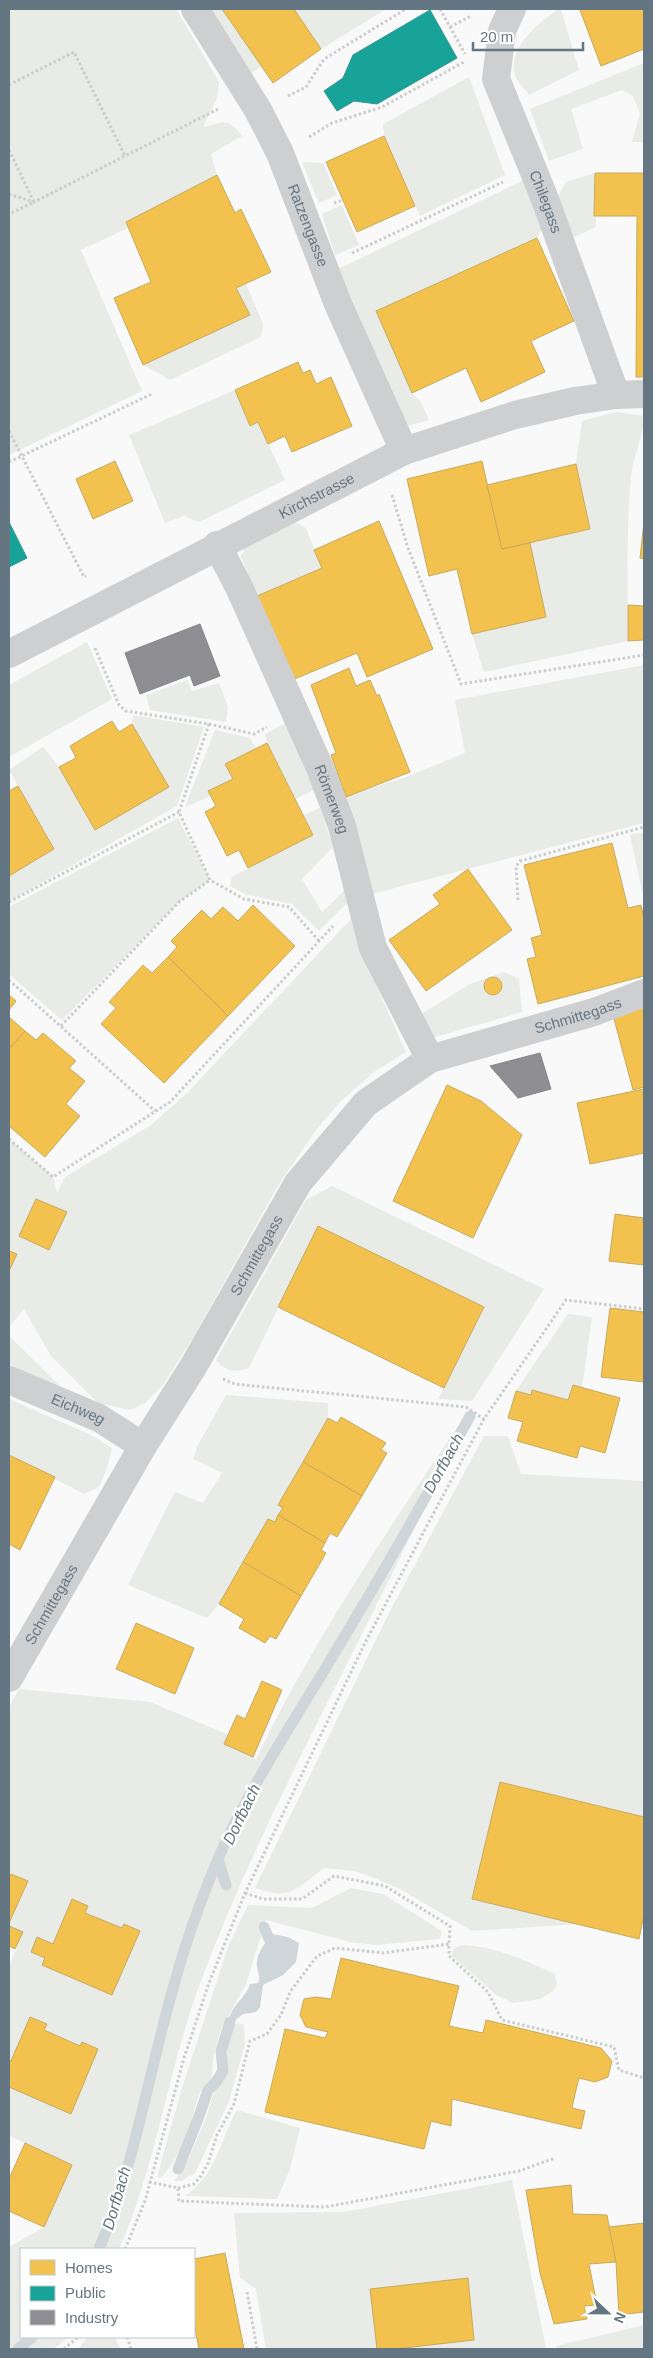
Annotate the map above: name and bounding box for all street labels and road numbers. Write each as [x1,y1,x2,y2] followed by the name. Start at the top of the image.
[526,168,566,235] street label: Chilegass
[285,181,332,269] street label: Ratzengasse
[276,469,357,522] street label: Kirchstrasse
[311,762,353,835] street label: Römerweg
[532,993,623,1037] street label: Schmittegass
[227,1212,286,1298] street label: Schmittegass
[49,1390,109,1428] street label: Eichweg
[21,1561,81,1647] street label: Schmittegass

